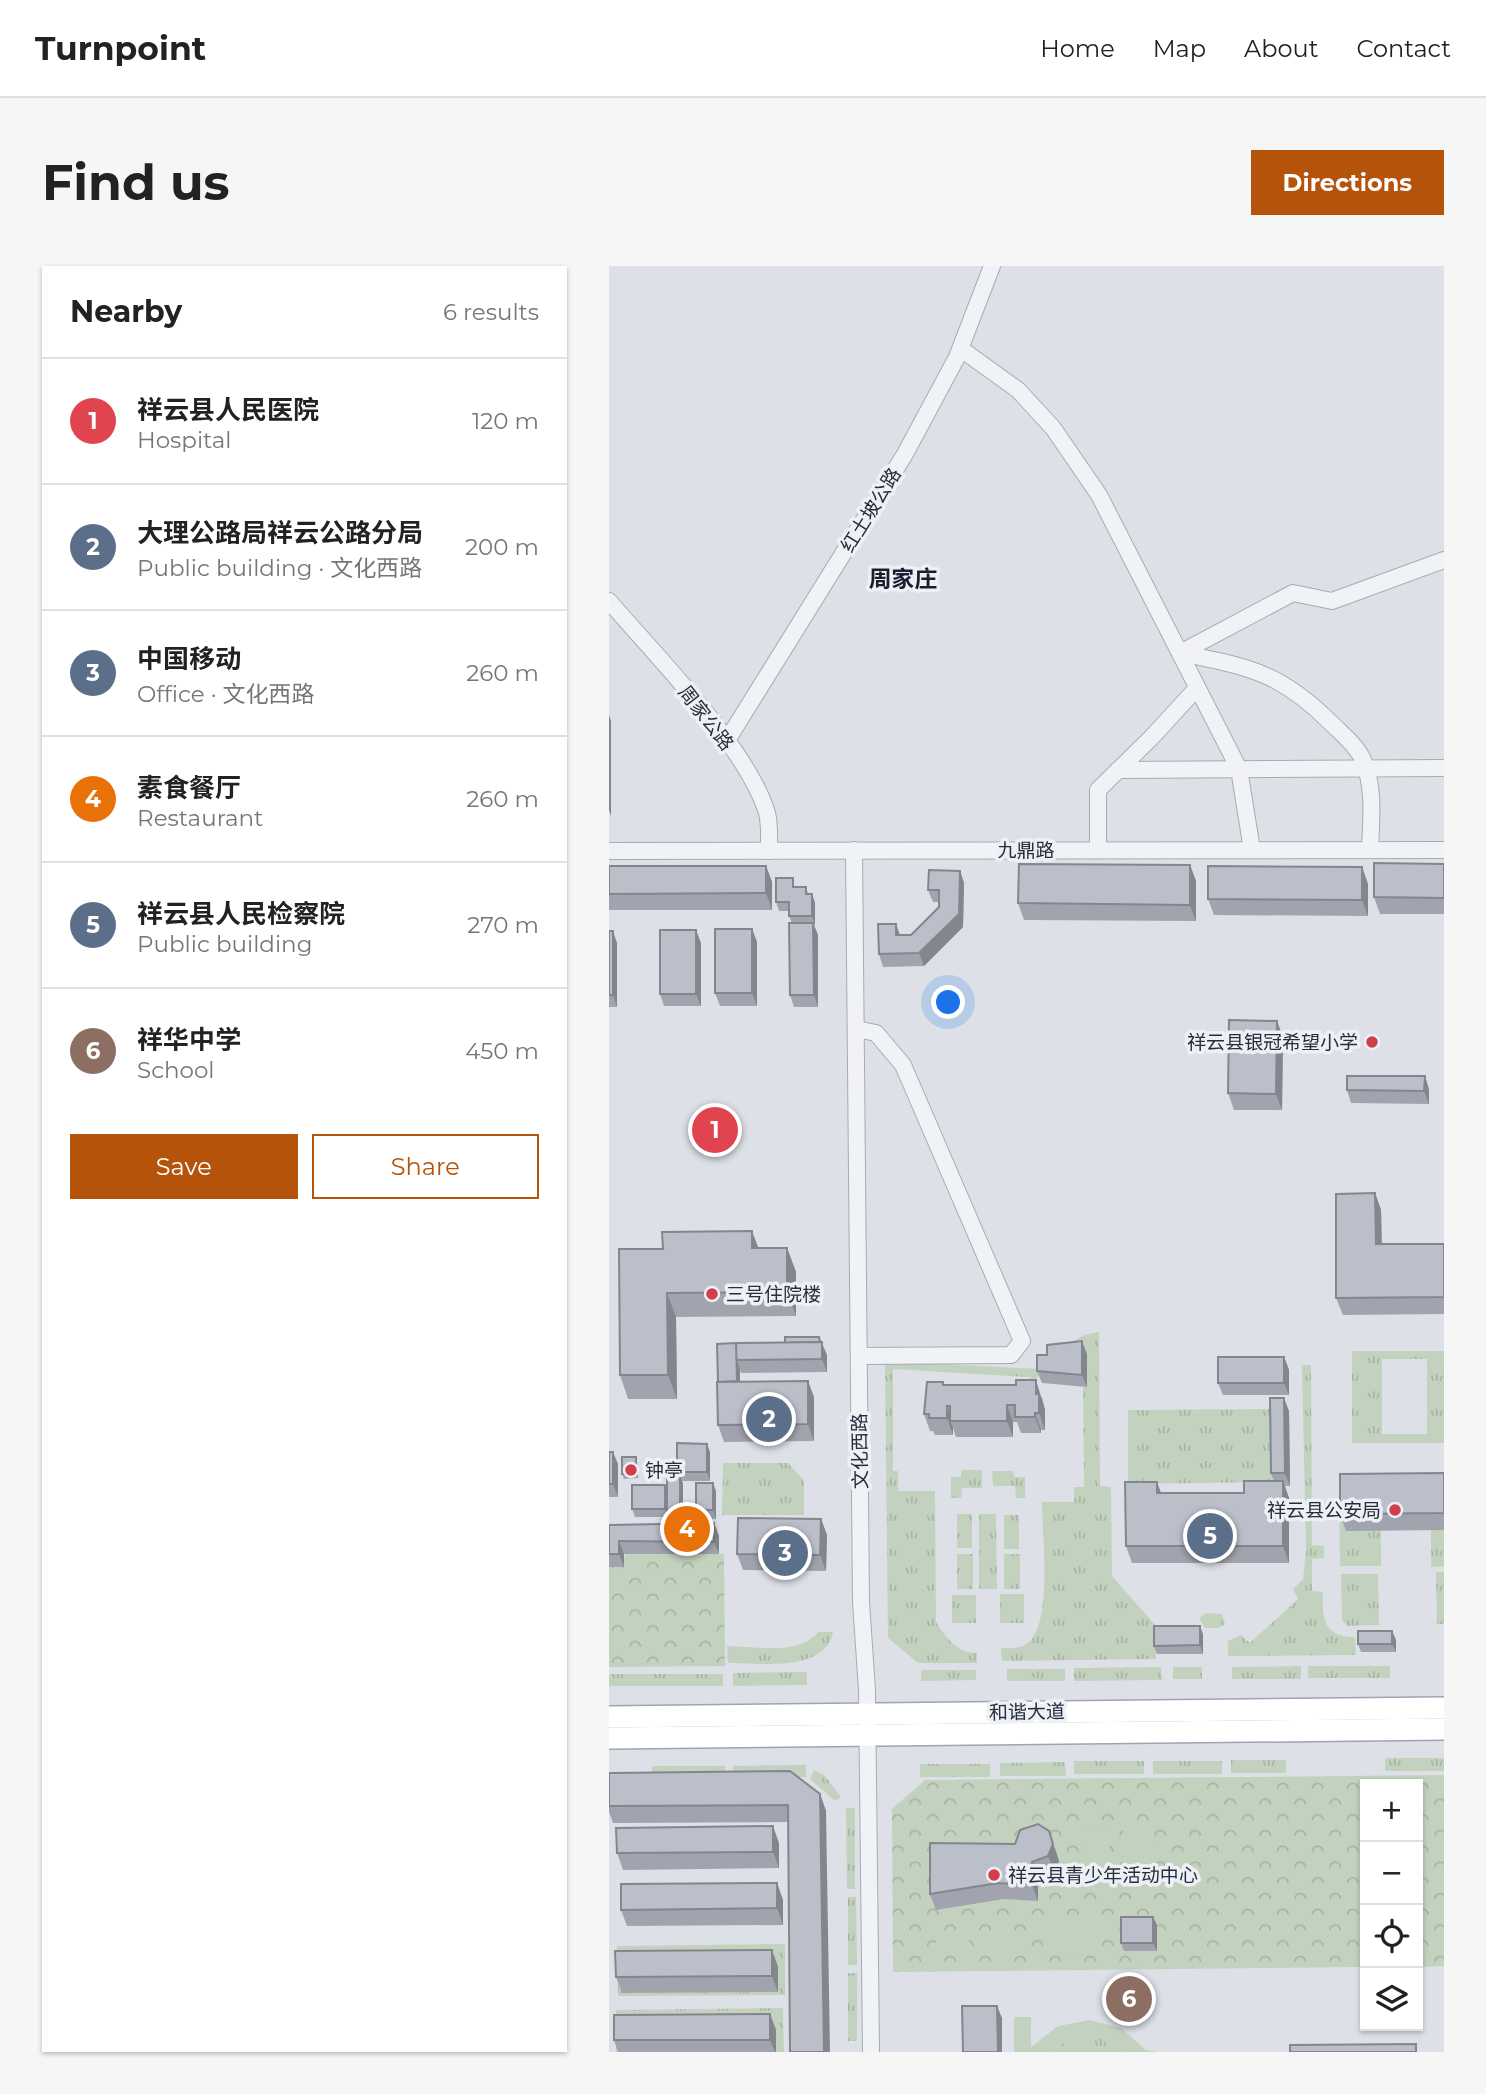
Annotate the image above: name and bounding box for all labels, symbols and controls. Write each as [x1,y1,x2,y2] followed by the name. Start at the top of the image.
[35,28,206,68] text: Turnpoint
[1040,34,1115,63] text: Home
[1153,34,1206,63] text: Map
[1244,34,1318,63] text: About
[1356,34,1451,63] text: Contact
[1251,150,1444,215] button: Directions
[42,153,230,212] text: Find us
[70,293,182,330] text: Nearby
[443,298,539,326] text: 6 results
[137,394,319,426] text: 祥云县人民医院
[88,407,98,435] text: 1
[472,407,539,435] text: 120 m
[137,426,232,454] text: Hospital
[836,464,906,556] street label: 红土坡公路
[137,517,423,549] text: 大理公路局祥云公路分局
[86,533,100,561] text: 2
[465,533,539,561] text: 200 m
[137,554,422,582] text: Public building · 文化西路
[869,565,938,593] district label: 周家庄
[137,643,241,675] text: 中国移动
[86,659,100,687] text: 3
[466,659,539,687] text: 260 m
[137,680,315,708] text: Office · 文化西路
[674,681,738,755] street label: 周家公路
[137,772,241,804] text: 素食餐厅
[85,785,101,813] text: 4
[466,785,539,813] text: 260 m
[137,804,263,832] text: Restaurant
[997,839,1055,862] street label: 九鼎路
[137,898,345,930] text: 祥云县人民检察院
[86,911,100,939] text: 5
[467,911,539,939] text: 270 m
[137,930,312,958] text: Public building
[931,985,965,1019] your location
[137,1024,241,1056] text: 祥华中学
[1187,1031,1358,1054] place label: 祥云县银冠希望小学
[1364,1034,1380,1050] marker: 祥云县银冠希望小学
[86,1037,100,1065] text: 6
[465,1037,539,1065] text: 450 m
[137,1056,215,1084] text: School
[692,1104,738,1156] pin: 1
[70,1134,298,1199] button: Save
[312,1134,539,1199] button: Share
[726,1283,821,1306] place label: 三号住院楼
[704,1286,720,1302] marker: 三号住院楼
[746,1393,792,1445] pin: 2
[848,1413,872,1489] street label: 文化西路
[645,1459,683,1482] place label: 钟亭
[623,1462,639,1478] marker: 钟亭
[1267,1499,1381,1522] place label: 祥云县公安局
[1387,1502,1403,1518] marker: 祥云县公安局
[664,1503,710,1555] pin: 4
[1187,1510,1233,1562] pin: 5
[762,1527,808,1579] pin: 3
[989,1700,1065,1724] street label: 和谐大道
[1360,1779,1423,2031] map controls
[1360,1779,1423,1842] button: +
[1360,1842,1423,1905] button: −
[1008,1864,1198,1887] place label: 祥云县青少年活动中心
[986,1867,1002,1883] marker: 祥云县青少年活动中心
[1360,1905,1423,1968] button: locate
[1360,1968,1423,2031] button: layers
[1106,1973,1152,2025] pin: 6

